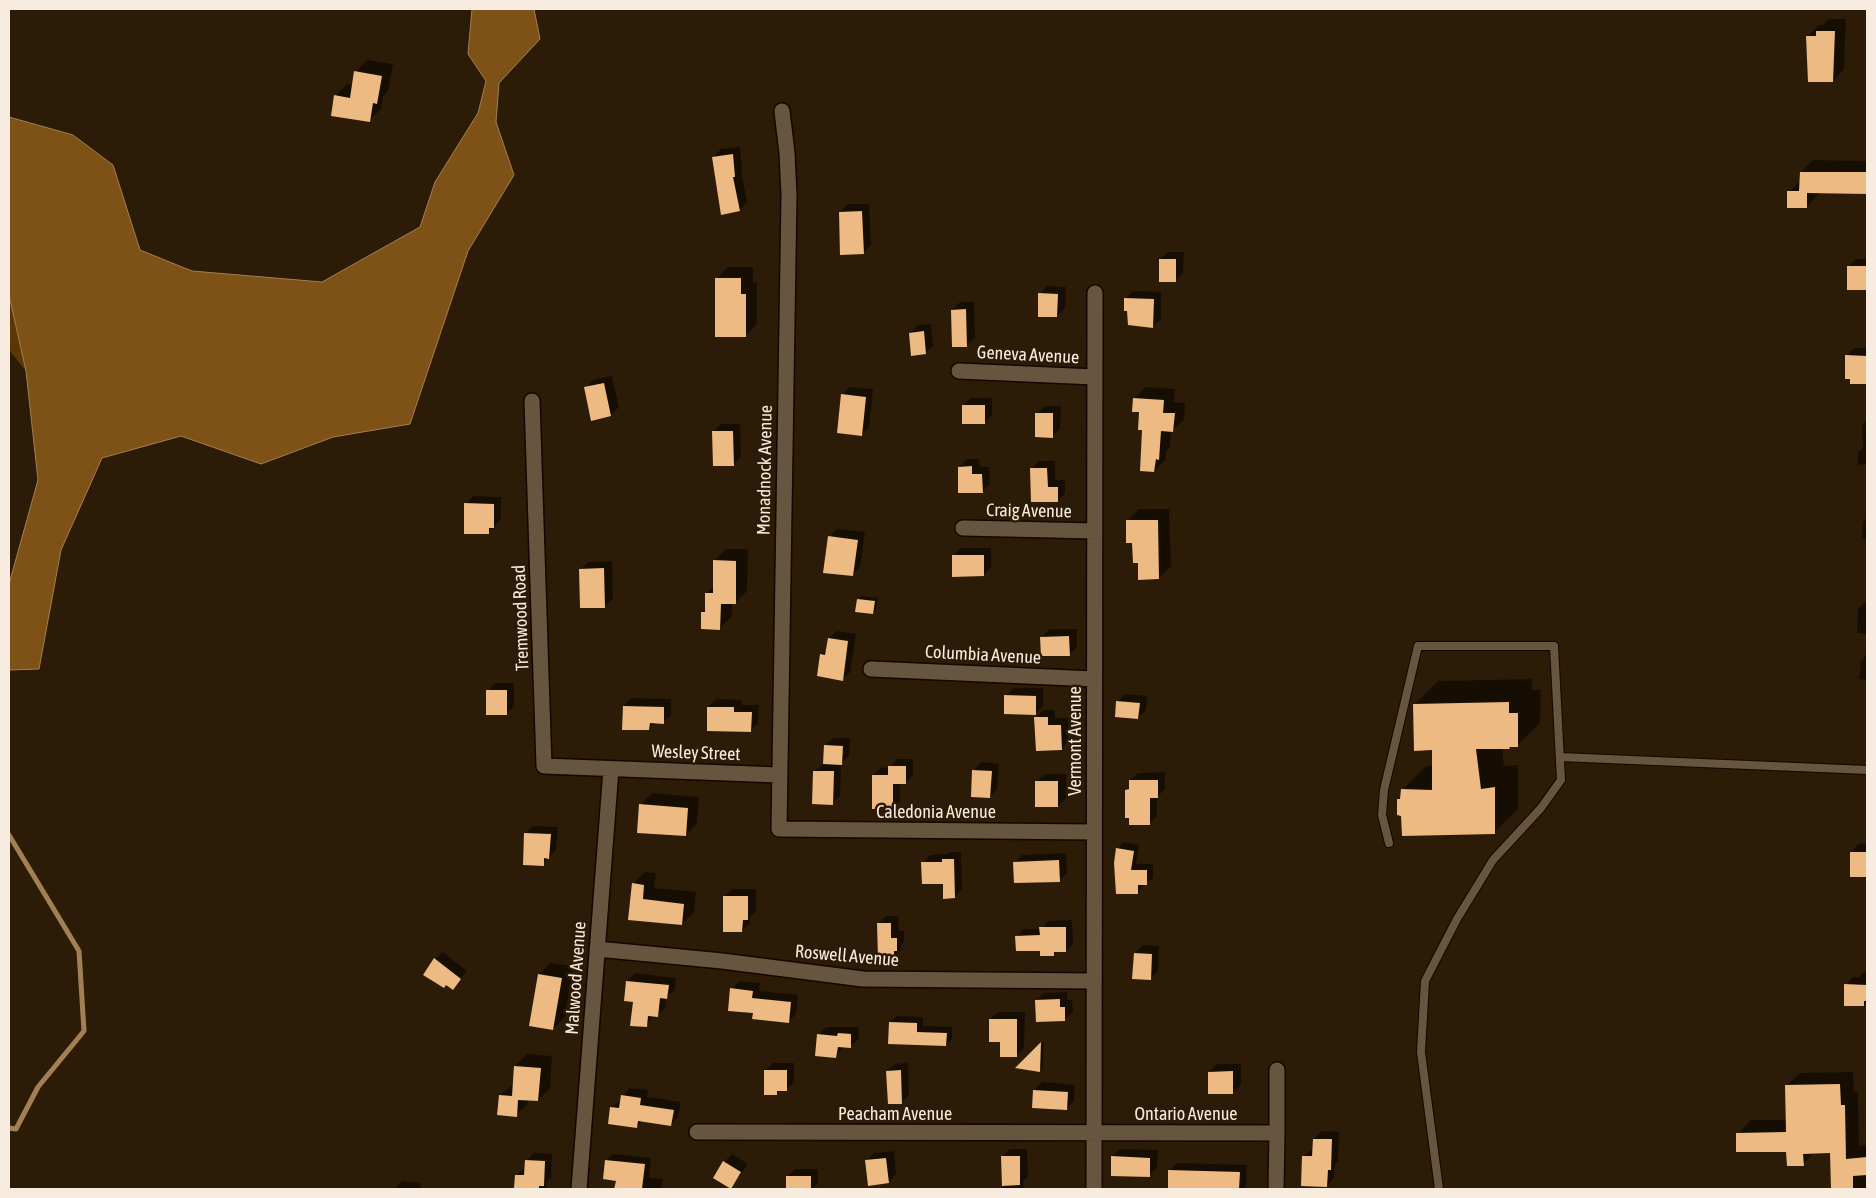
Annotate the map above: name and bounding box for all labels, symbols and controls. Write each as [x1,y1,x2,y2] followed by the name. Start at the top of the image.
[976,342,1080,368] street label: Geneva Avenue
[753,405,777,535] street label: Monadnock Avenue
[986,499,1072,523] street label: Craig Avenue
[508,565,534,671] street label: Tremwood Road
[924,641,1042,669] street label: Columbia Avenue
[1064,686,1086,796] street label: Vermont Avenue
[651,741,741,765] street label: Wesley Street
[876,801,996,823] street label: Caledonia Avenue
[561,921,591,1035] street label: Malwood Avenue
[794,941,900,971] street label: Roswell Avenue
[838,1103,952,1125] street label: Peacham Avenue
[1135,1103,1237,1125] street label: Ontario Avenue

